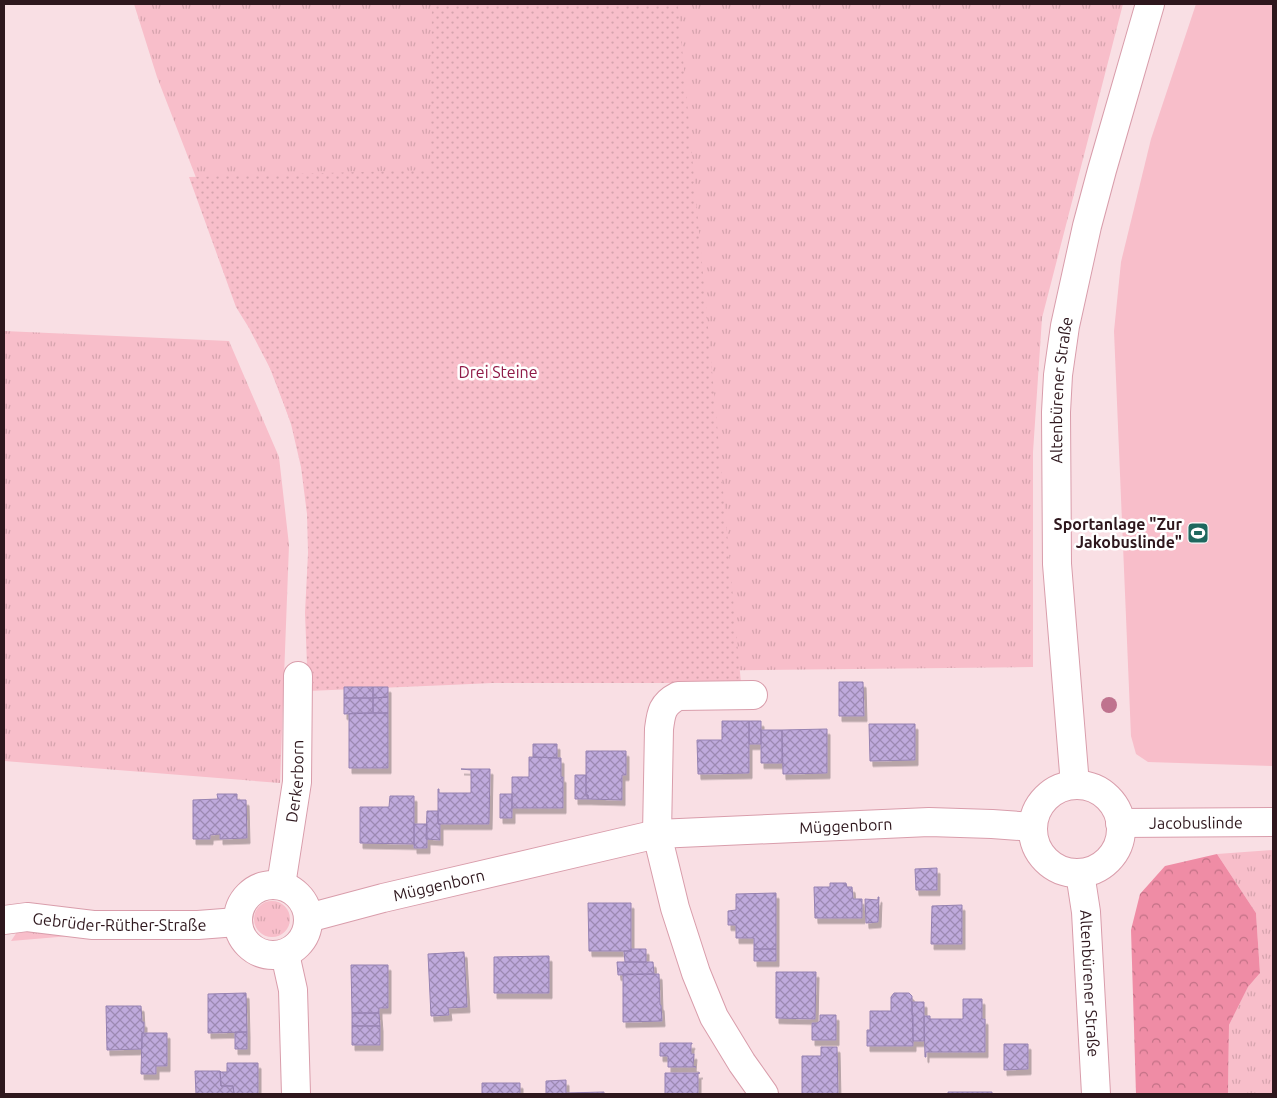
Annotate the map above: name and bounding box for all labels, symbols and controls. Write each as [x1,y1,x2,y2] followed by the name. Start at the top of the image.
[1047,315,1076,464] street label: Altenbürener Straße
[458,363,538,381] park label: Drei Steine
[1054,515,1182,551] place label: Sportanlage "Zur Jakobuslinde"
[1186,521,1210,545] sports icon: Sportanlage "Zur Jakobuslinde"
[282,740,306,824] street label: Derkerborn
[1149,813,1243,832] street label: Jacobuslinde
[799,815,893,837] street label: Müggenborn
[391,866,486,904] street label: Müggenborn
[32,909,207,934] street label: Gebrüder-Rüther-Straße
[1077,909,1103,1058] street label: Altenbürener Straße

